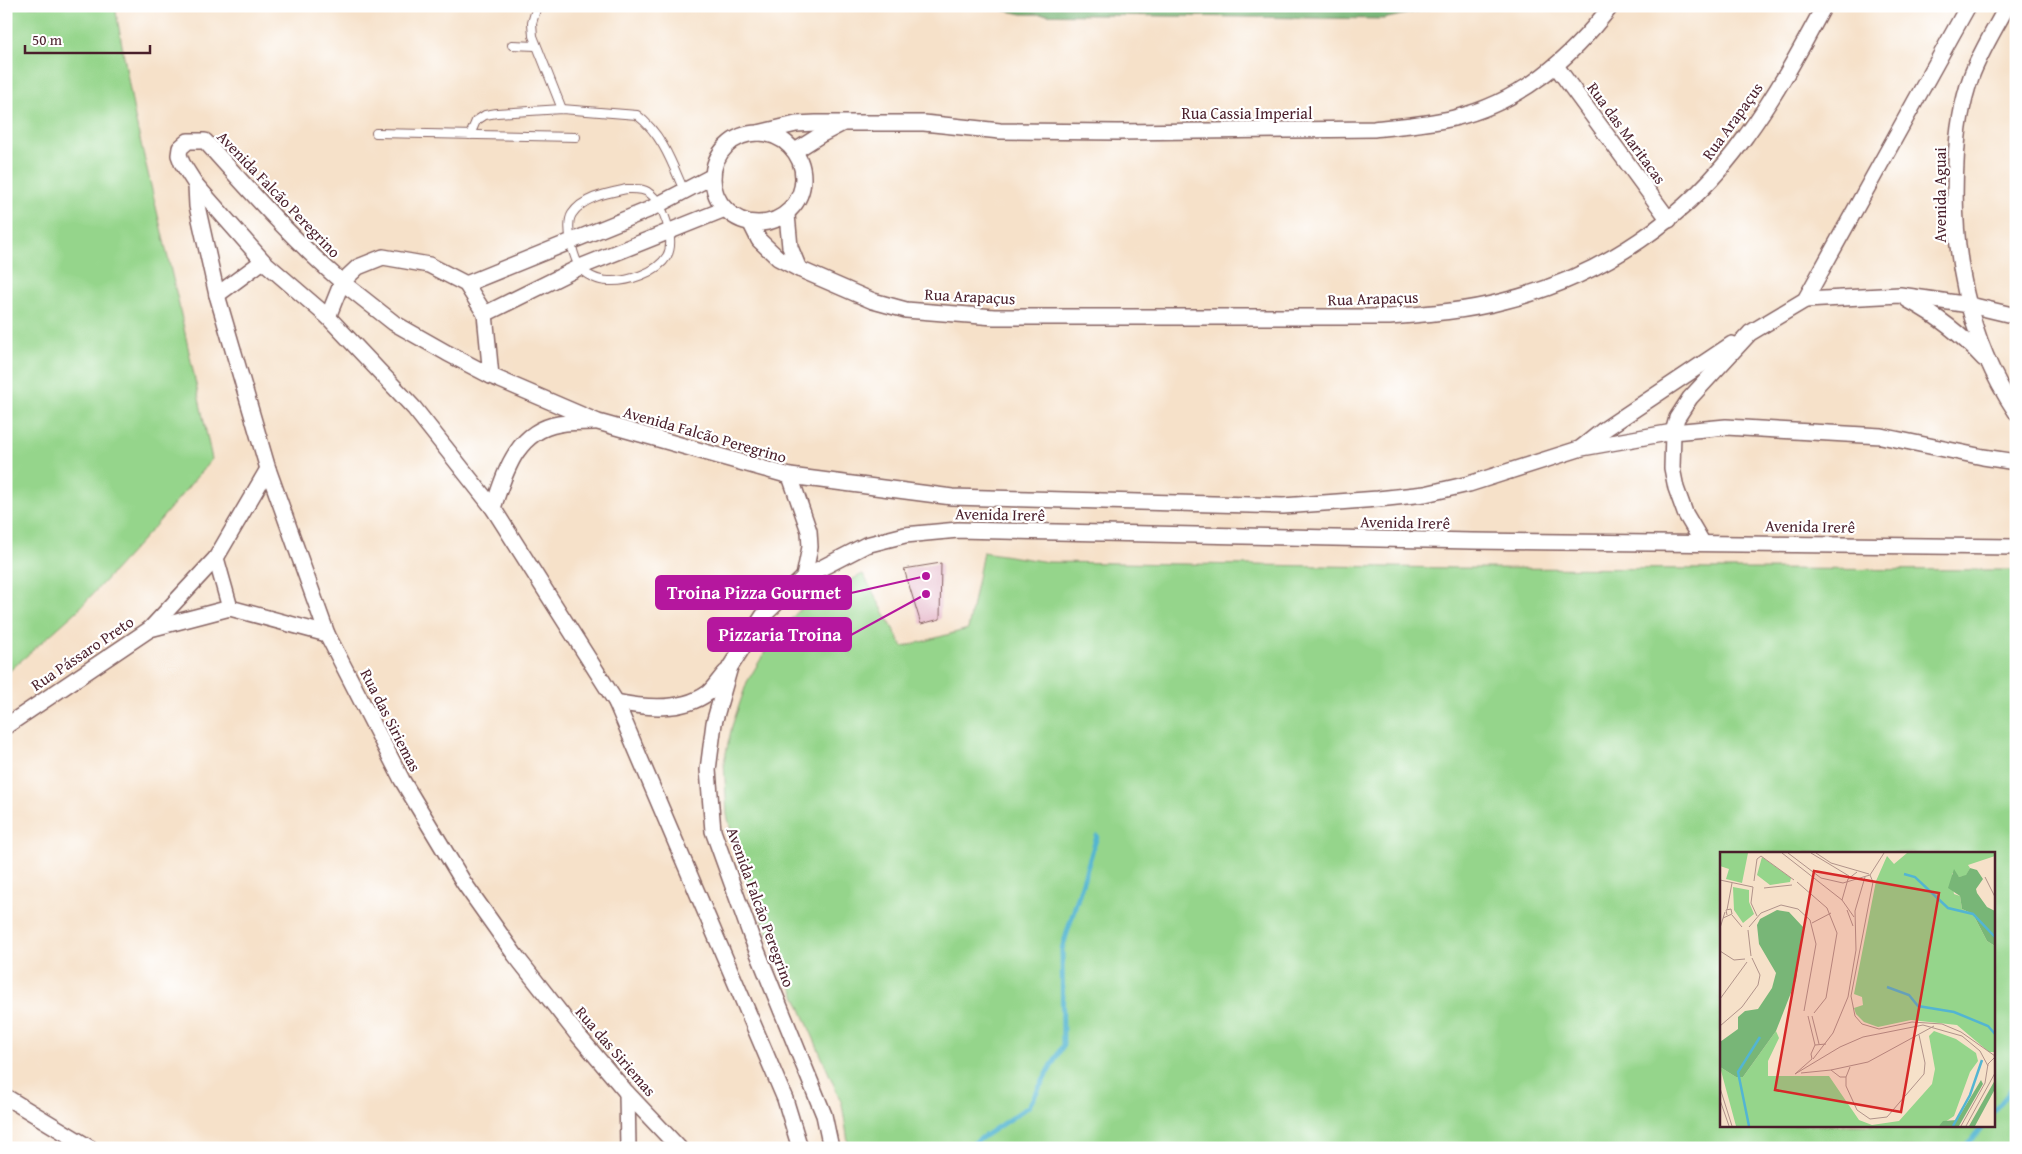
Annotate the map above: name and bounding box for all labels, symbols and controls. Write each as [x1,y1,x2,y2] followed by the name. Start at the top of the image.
[25,22,150,54] scale bar
[32,29,63,50] text: 50 m
[1582,77,1672,189] street label: Rua das Maritacas
[1696,77,1768,165] street label: Rua Arapaçus
[1182,101,1313,125] street label: Rua Cassia Imperial
[212,125,346,263] street label: Avenida Falcão Peregrino
[1928,147,1952,243] street label: Avenida Aguai
[924,282,1016,310] street label: Rua Arapaçus
[1327,284,1419,312] street label: Rua Arapaçus
[621,399,789,469] street label: Avenida Falcão Peregrino
[955,501,1045,527] street label: Avenida Irerê
[1360,509,1450,535] street label: Avenida Irerê
[1765,513,1855,539] street label: Avenida Irerê
[656,576,851,609] callout: Troina Pizza Gourmet
[667,579,841,606] text: Troina Pizza Gourmet
[26,610,138,696] street label: Rua Pássaro Preto
[708,618,851,651] callout: Pizzaria Troina
[718,621,842,648] text: Pizzaria Troina
[355,664,427,776] street label: Rua das Siriemas
[721,824,801,990] street label: Avenida Falcão Peregrino
[1720,852,1994,1126] inset map
[570,1001,662,1101] street label: Rua das Siriemas

